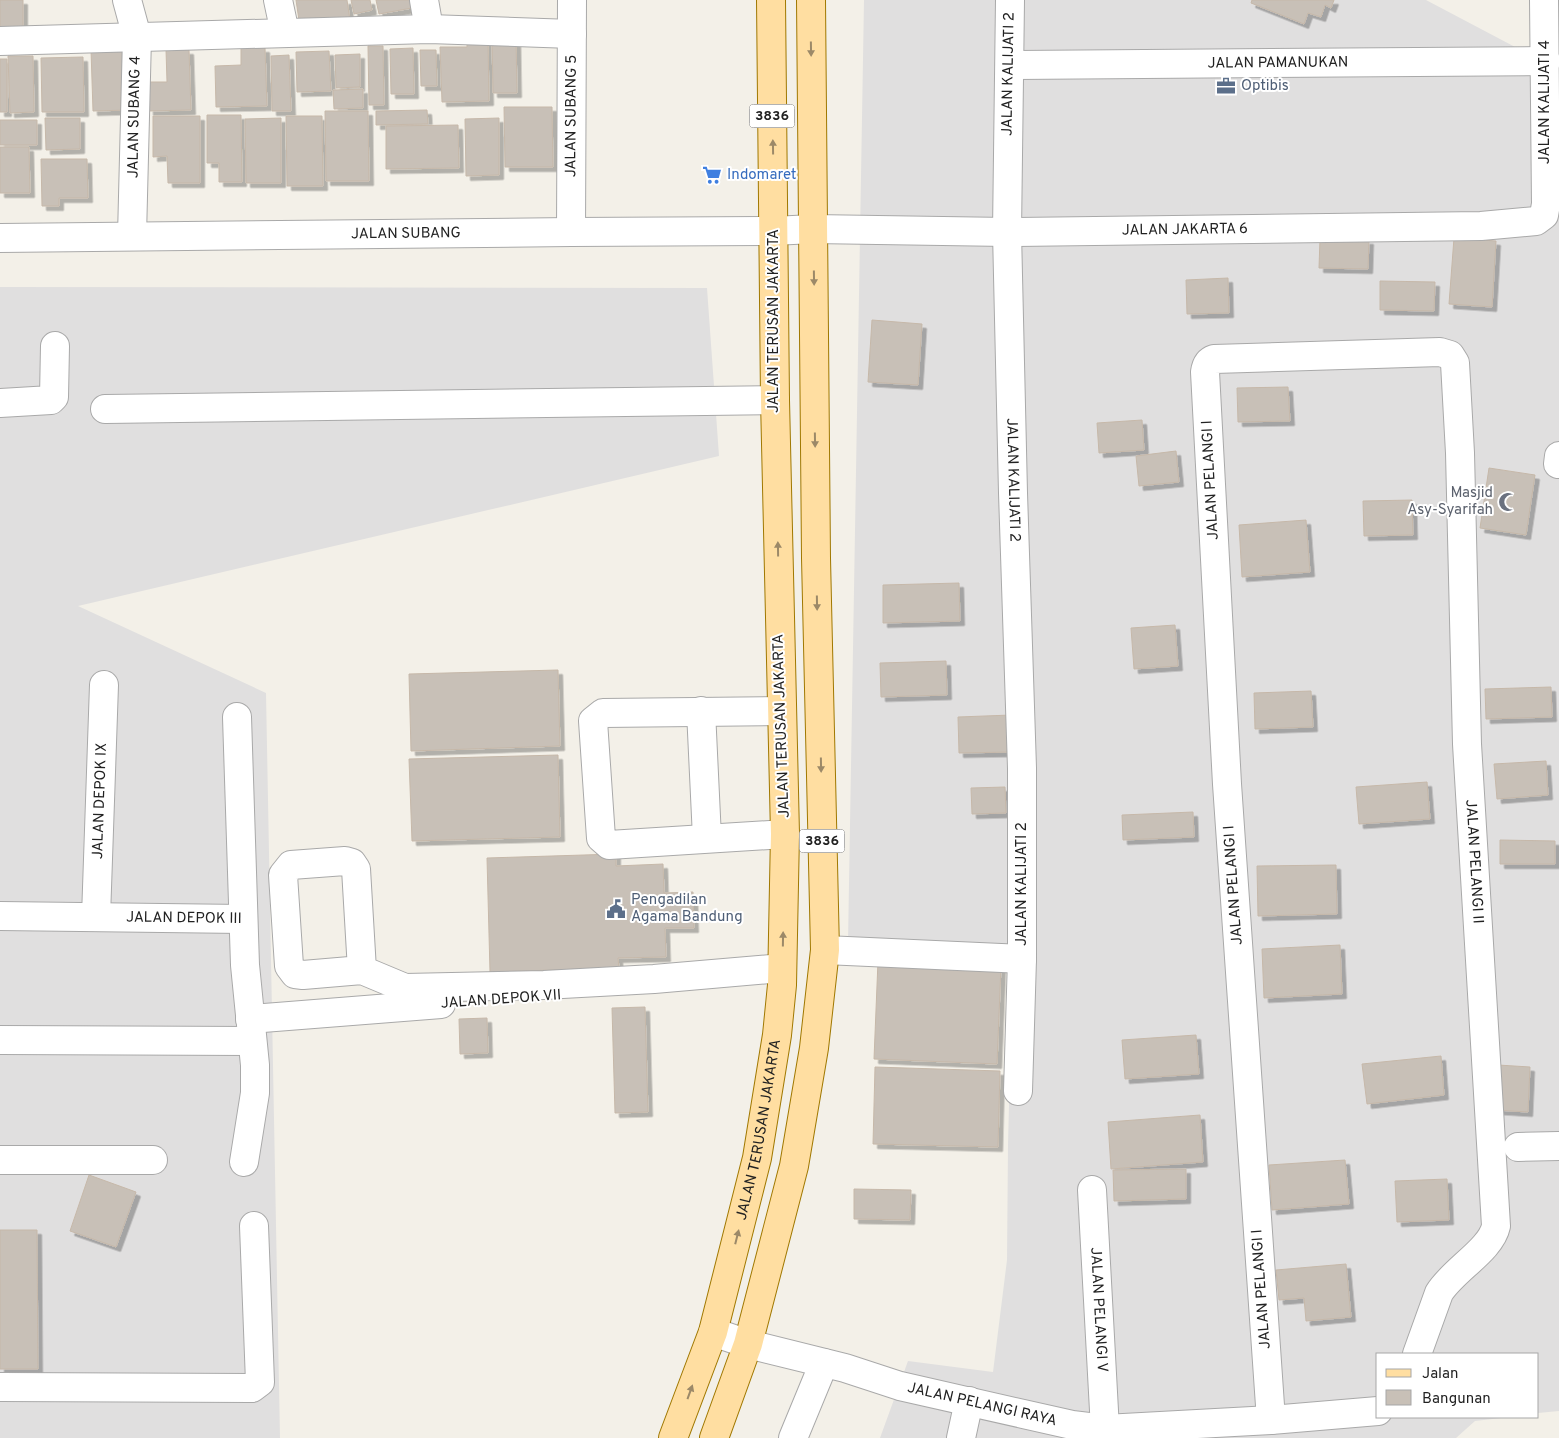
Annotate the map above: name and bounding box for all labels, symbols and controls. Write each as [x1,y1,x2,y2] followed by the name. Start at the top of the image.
[998,12,1020,136] street label: JALAN KALIJATI 2
[1536,40,1555,164] street label: JALAN KALIJATI 4
[808,41,816,57] one-way arrow
[1207,53,1349,73] street label: JALAN PAMANUKAN
[562,55,581,177] street label: JALAN SUBANG 5
[124,56,146,178] street label: JALAN SUBANG 4
[1215,75,1237,97] office icon: Optibis
[1241,77,1289,96] place label: Optibis
[750,104,794,128] road number: 3836
[768,139,776,155] one-way arrow
[701,164,723,186] supermarket icon: Indomaret
[727,166,797,185] place label: Indomaret
[1122,219,1248,240] street label: JALAN JAKARTA 6
[351,224,461,244] street label: JALAN SUBANG
[765,229,784,413] street label: JALAN TERUSAN JAKARTA
[810,270,818,286] one-way arrow
[1002,418,1024,542] street label: JALAN KALIJATI 2
[1198,420,1224,540] street label: JALAN PELANGI I
[811,432,819,448] one-way arrow
[1407,484,1493,520] place label: Masjid Asy-Syarifah
[1497,491,1519,513] mosque icon: Masjid Asy-Syarifah
[774,541,782,557] one-way arrow
[814,595,822,611] one-way arrow
[769,634,795,818] street label: JALAN TERUSAN JAKARTA
[88,743,111,860] street label: JALAN DEPOK IX
[817,757,825,773] one-way arrow
[1461,799,1487,924] street label: JALAN PELANGI II
[1013,822,1032,946] street label: JALAN KALIJATI 2
[1220,824,1248,946] street label: JALAN PELANGI I
[800,829,844,852] road number: 3836
[631,891,743,927] place label: Pengadilan Agama Bandung
[605,898,627,920] public building icon: Pengadilan Agama Bandung
[126,908,242,928] street label: JALAN DEPOK III
[779,931,787,947] one-way arrow
[440,986,562,1014] street label: JALAN DEPOK VII
[732,1038,786,1222] street label: JALAN TERUSAN JAKARTA
[1248,1228,1276,1350] street label: JALAN PELANGI I
[733,1229,741,1244] one-way arrow
[1086,1247,1111,1373] street label: JALAN PELANGI V
[1376,1353,1539,1418] legend
[1422,1365,1459,1384] text: Jalan
[906,1378,1059,1431] street label: JALAN PELANGI RAYA
[687,1385,694,1400] one-way arrow
[1422,1390,1491,1409] text: Bangunan

